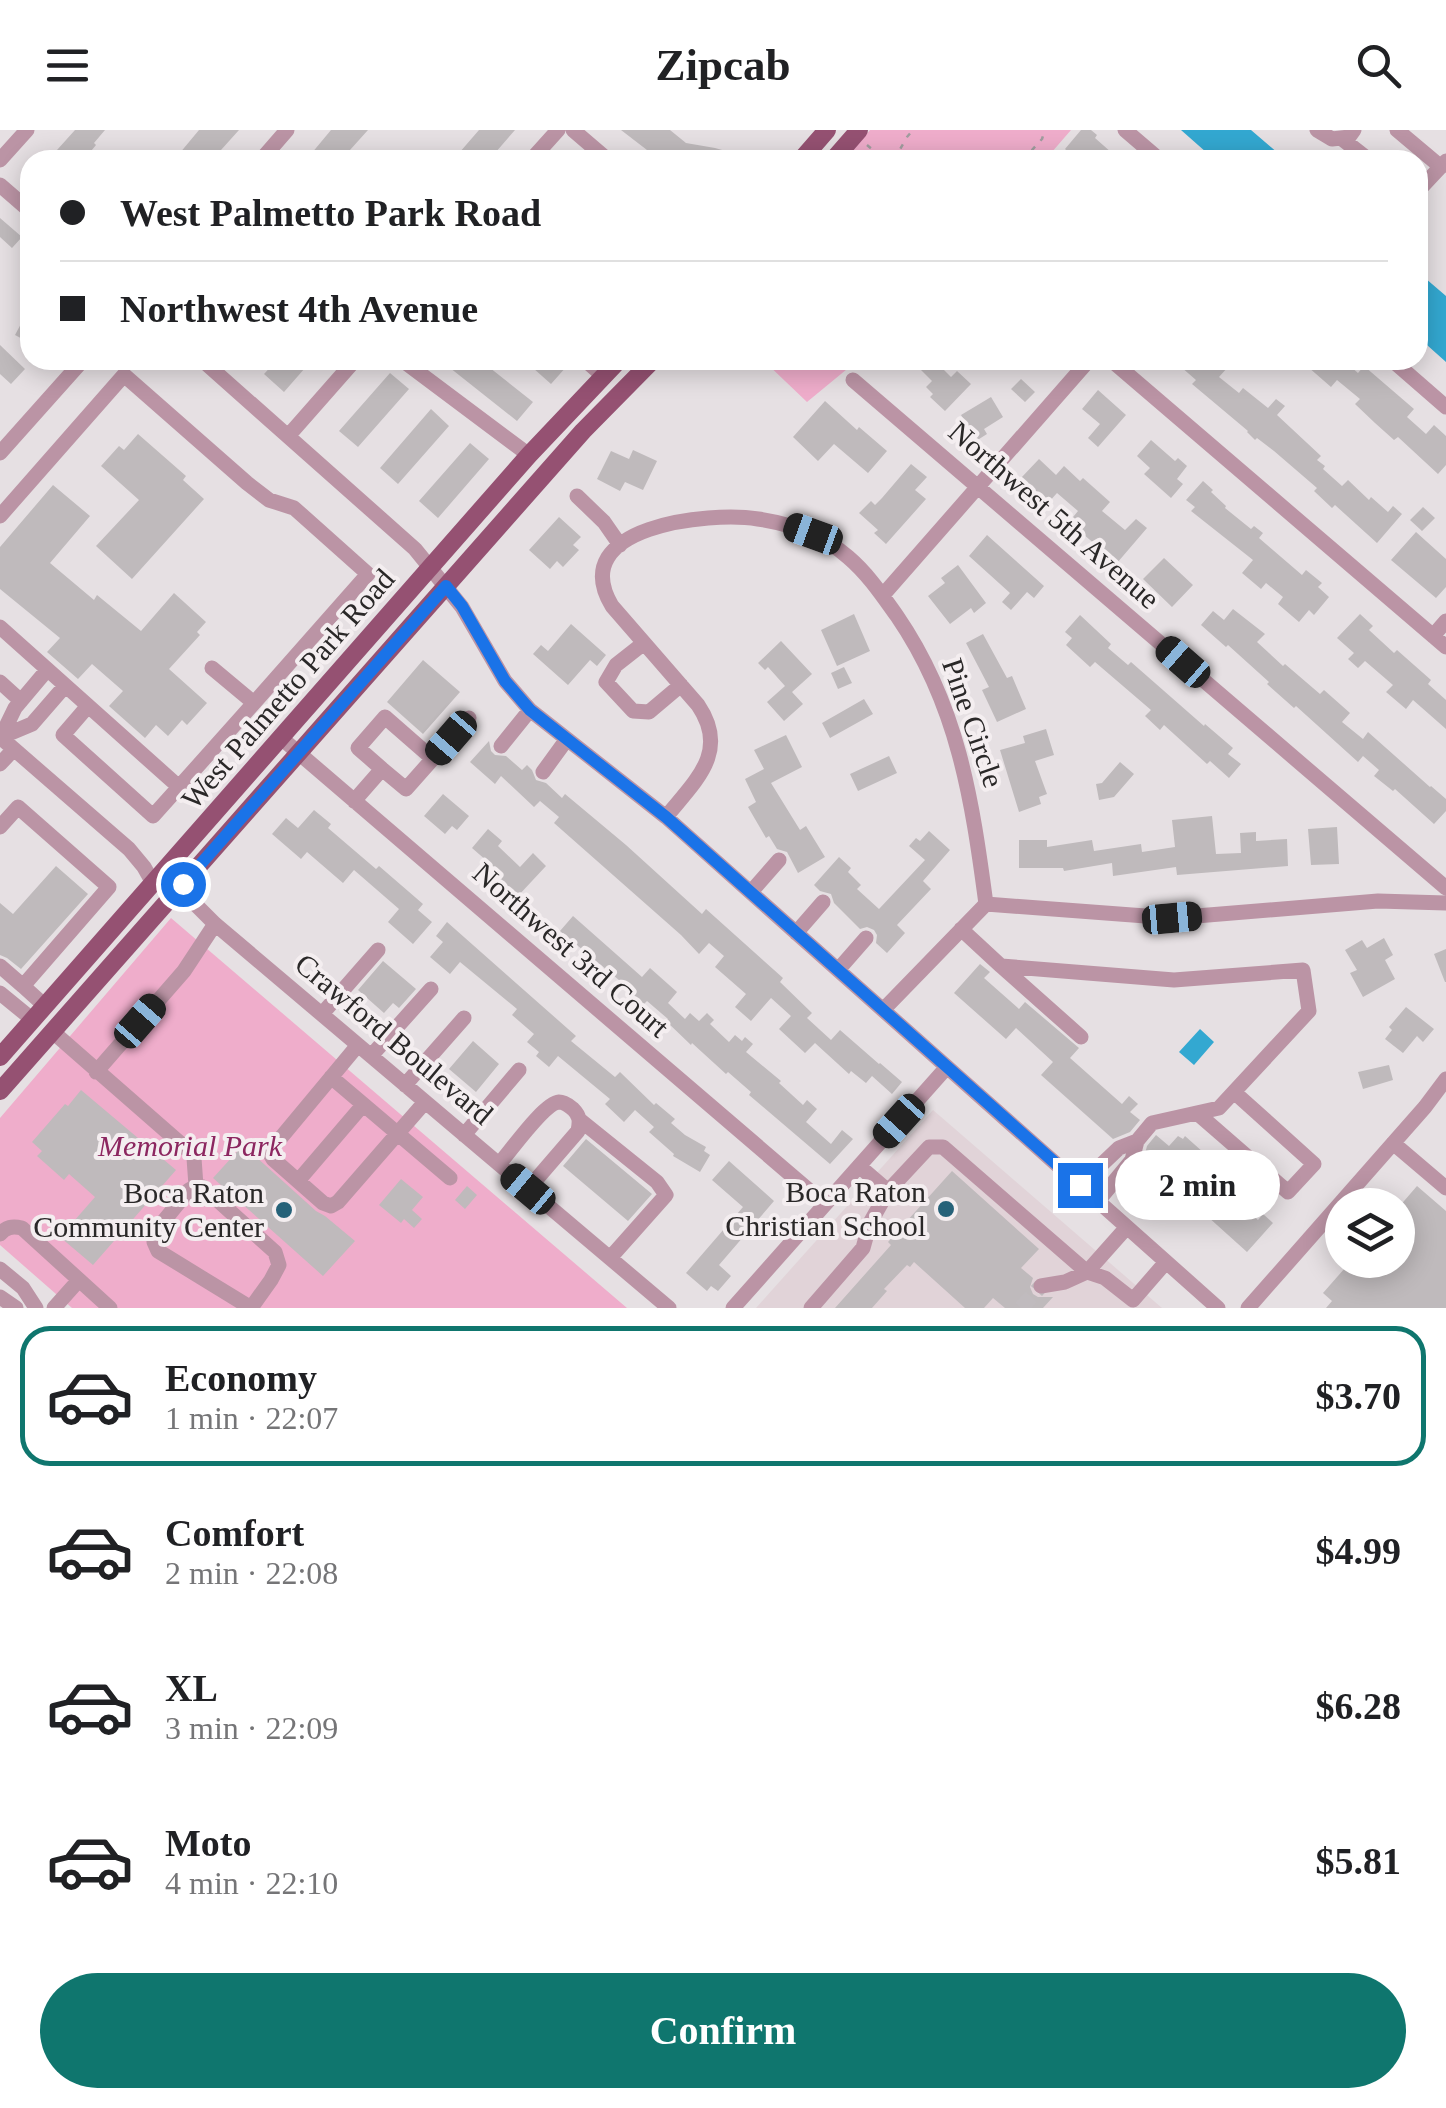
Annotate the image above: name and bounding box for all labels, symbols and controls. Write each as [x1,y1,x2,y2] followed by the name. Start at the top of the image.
[40,38,95,93] icon: menu
[1351,38,1406,93] icon: search
[655,40,791,90] text: Zipcab
[120,192,541,234] text: West Palmetto Park Road
[120,288,478,330] text: Northwest 4th Avenue
[942,414,1166,615] street label: Northwest 5th Avenue
[780,510,846,558] car
[175,562,401,815] street label: West Palmetto Park Road
[1151,631,1215,693] car
[936,654,1011,792] street label: Pine Circle
[420,706,482,770] car
[467,856,676,1044] street label: Northwest 3rd Court
[161,862,206,907] route start
[1141,900,1203,936] car
[289,946,500,1131] street label: Crawford Boulevard
[109,989,171,1053] car
[868,1089,930,1153] car
[97,1129,283,1162] park label: Memorial Park
[1115,1150,1280,1220] callout: 2 min
[495,1158,561,1220] car
[1058,1163,1103,1208] route end
[1159,1167,1236,1203] text: 2 min
[725,1175,926,1242] place label: Boca Raton Christian School
[33,1176,264,1243] place label: Boca Raton Community Center
[1325,1188,1415,1278] map controls
[1325,1188,1415,1278] button: layers
[935,1198,957,1220] marker: Boca Raton Christian School
[273,1199,295,1221] marker: Boca Raton Community Center
[45,1351,135,1441] icon: car
[165,1357,317,1399] text: Economy
[1316,1375,1401,1417] text: $3.70
[165,1400,338,1436] text: 1 min · 22:07
[45,1506,135,1596] icon: car
[165,1512,304,1554] text: Comfort
[1316,1530,1401,1572] text: $4.99
[165,1555,338,1591] text: 2 min · 22:08
[45,1661,135,1751] icon: car
[165,1667,218,1709] text: XL
[1316,1685,1401,1727] text: $6.28
[165,1710,338,1746] text: 3 min · 22:09
[45,1816,135,1906] icon: car
[165,1822,252,1864] text: Moto
[1316,1840,1401,1882] text: $5.81
[165,1865,338,1901] text: 4 min · 22:10
[40,1973,1406,2088] button: Confirm

